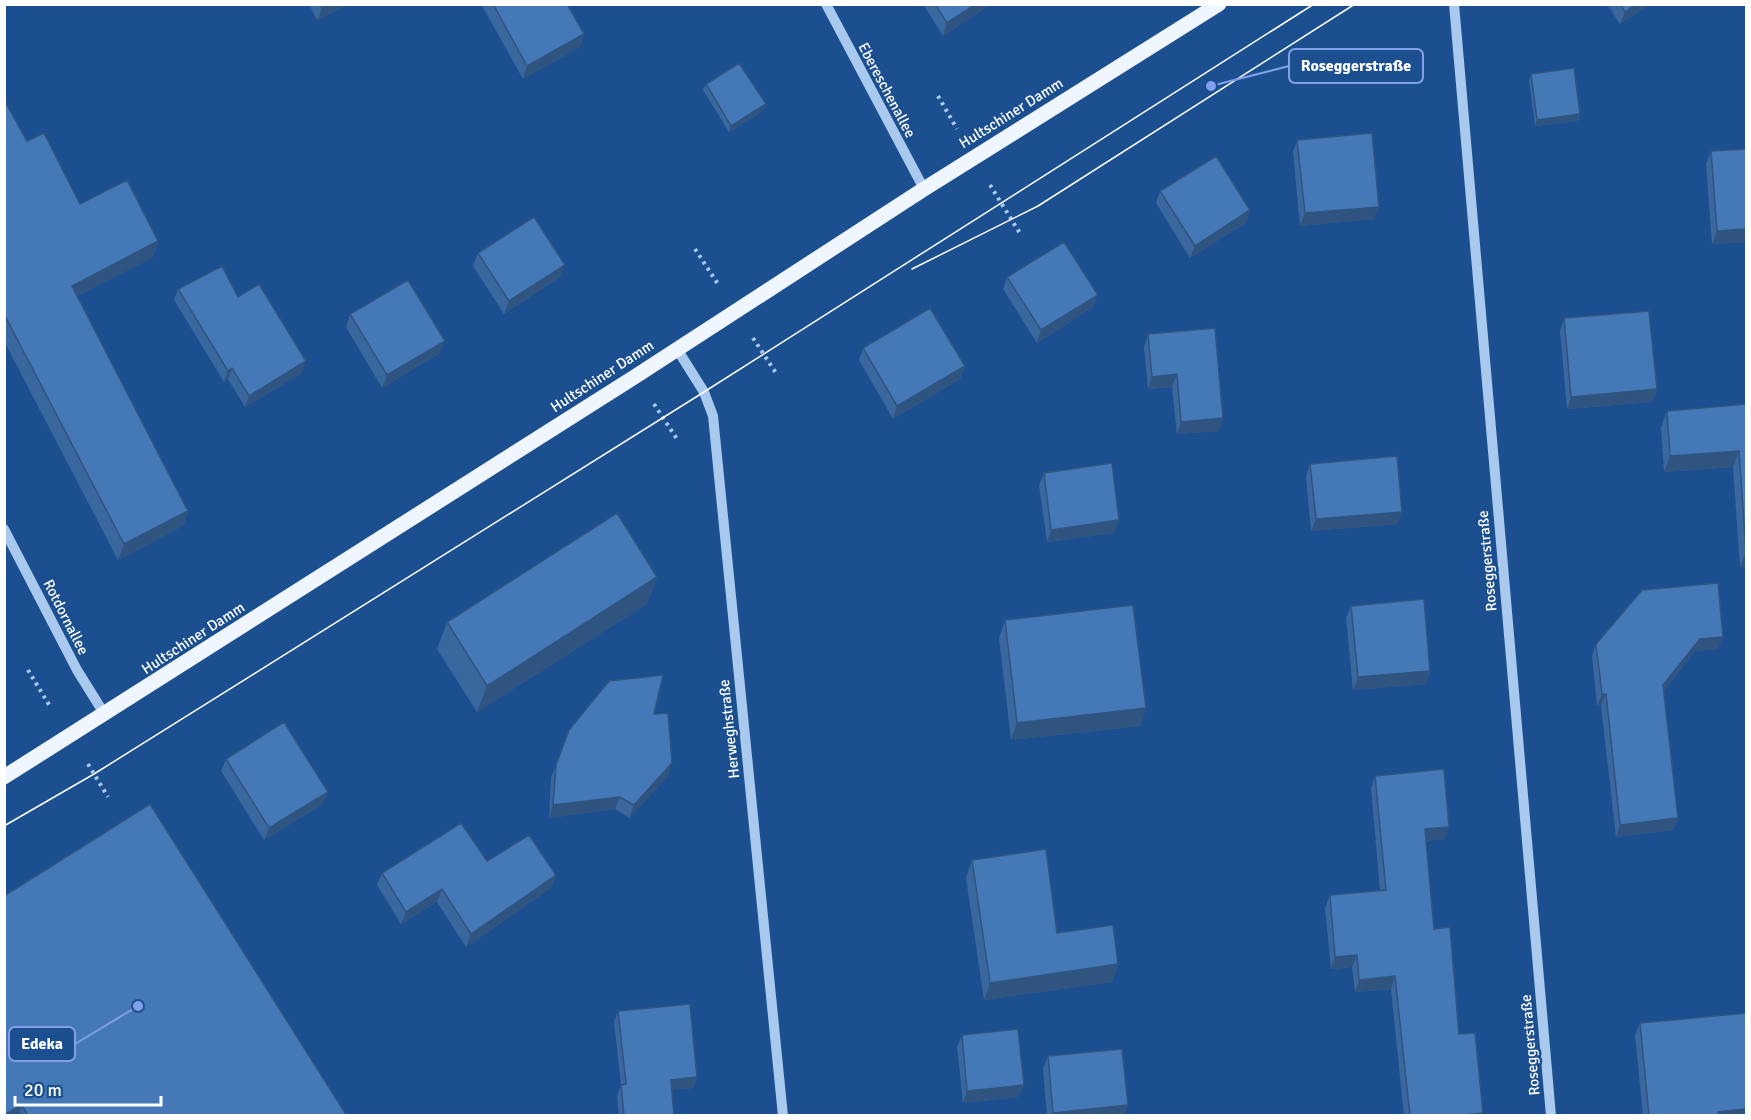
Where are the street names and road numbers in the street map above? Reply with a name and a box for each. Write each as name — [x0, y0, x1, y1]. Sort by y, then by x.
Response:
street label: Ebereschenallee — [854, 39, 920, 141]
street label: Hultschiner Damm — [956, 74, 1066, 152]
street label: Hultschiner Damm — [547, 336, 657, 416]
street label: Roseggerstraße — [1474, 510, 1500, 612]
street label: Rotdornallee — [39, 576, 93, 658]
street label: Hultschiner Damm — [138, 598, 248, 678]
street label: Herweghstraße — [715, 679, 743, 779]
street label: Roseggerstraße — [1517, 994, 1543, 1096]

